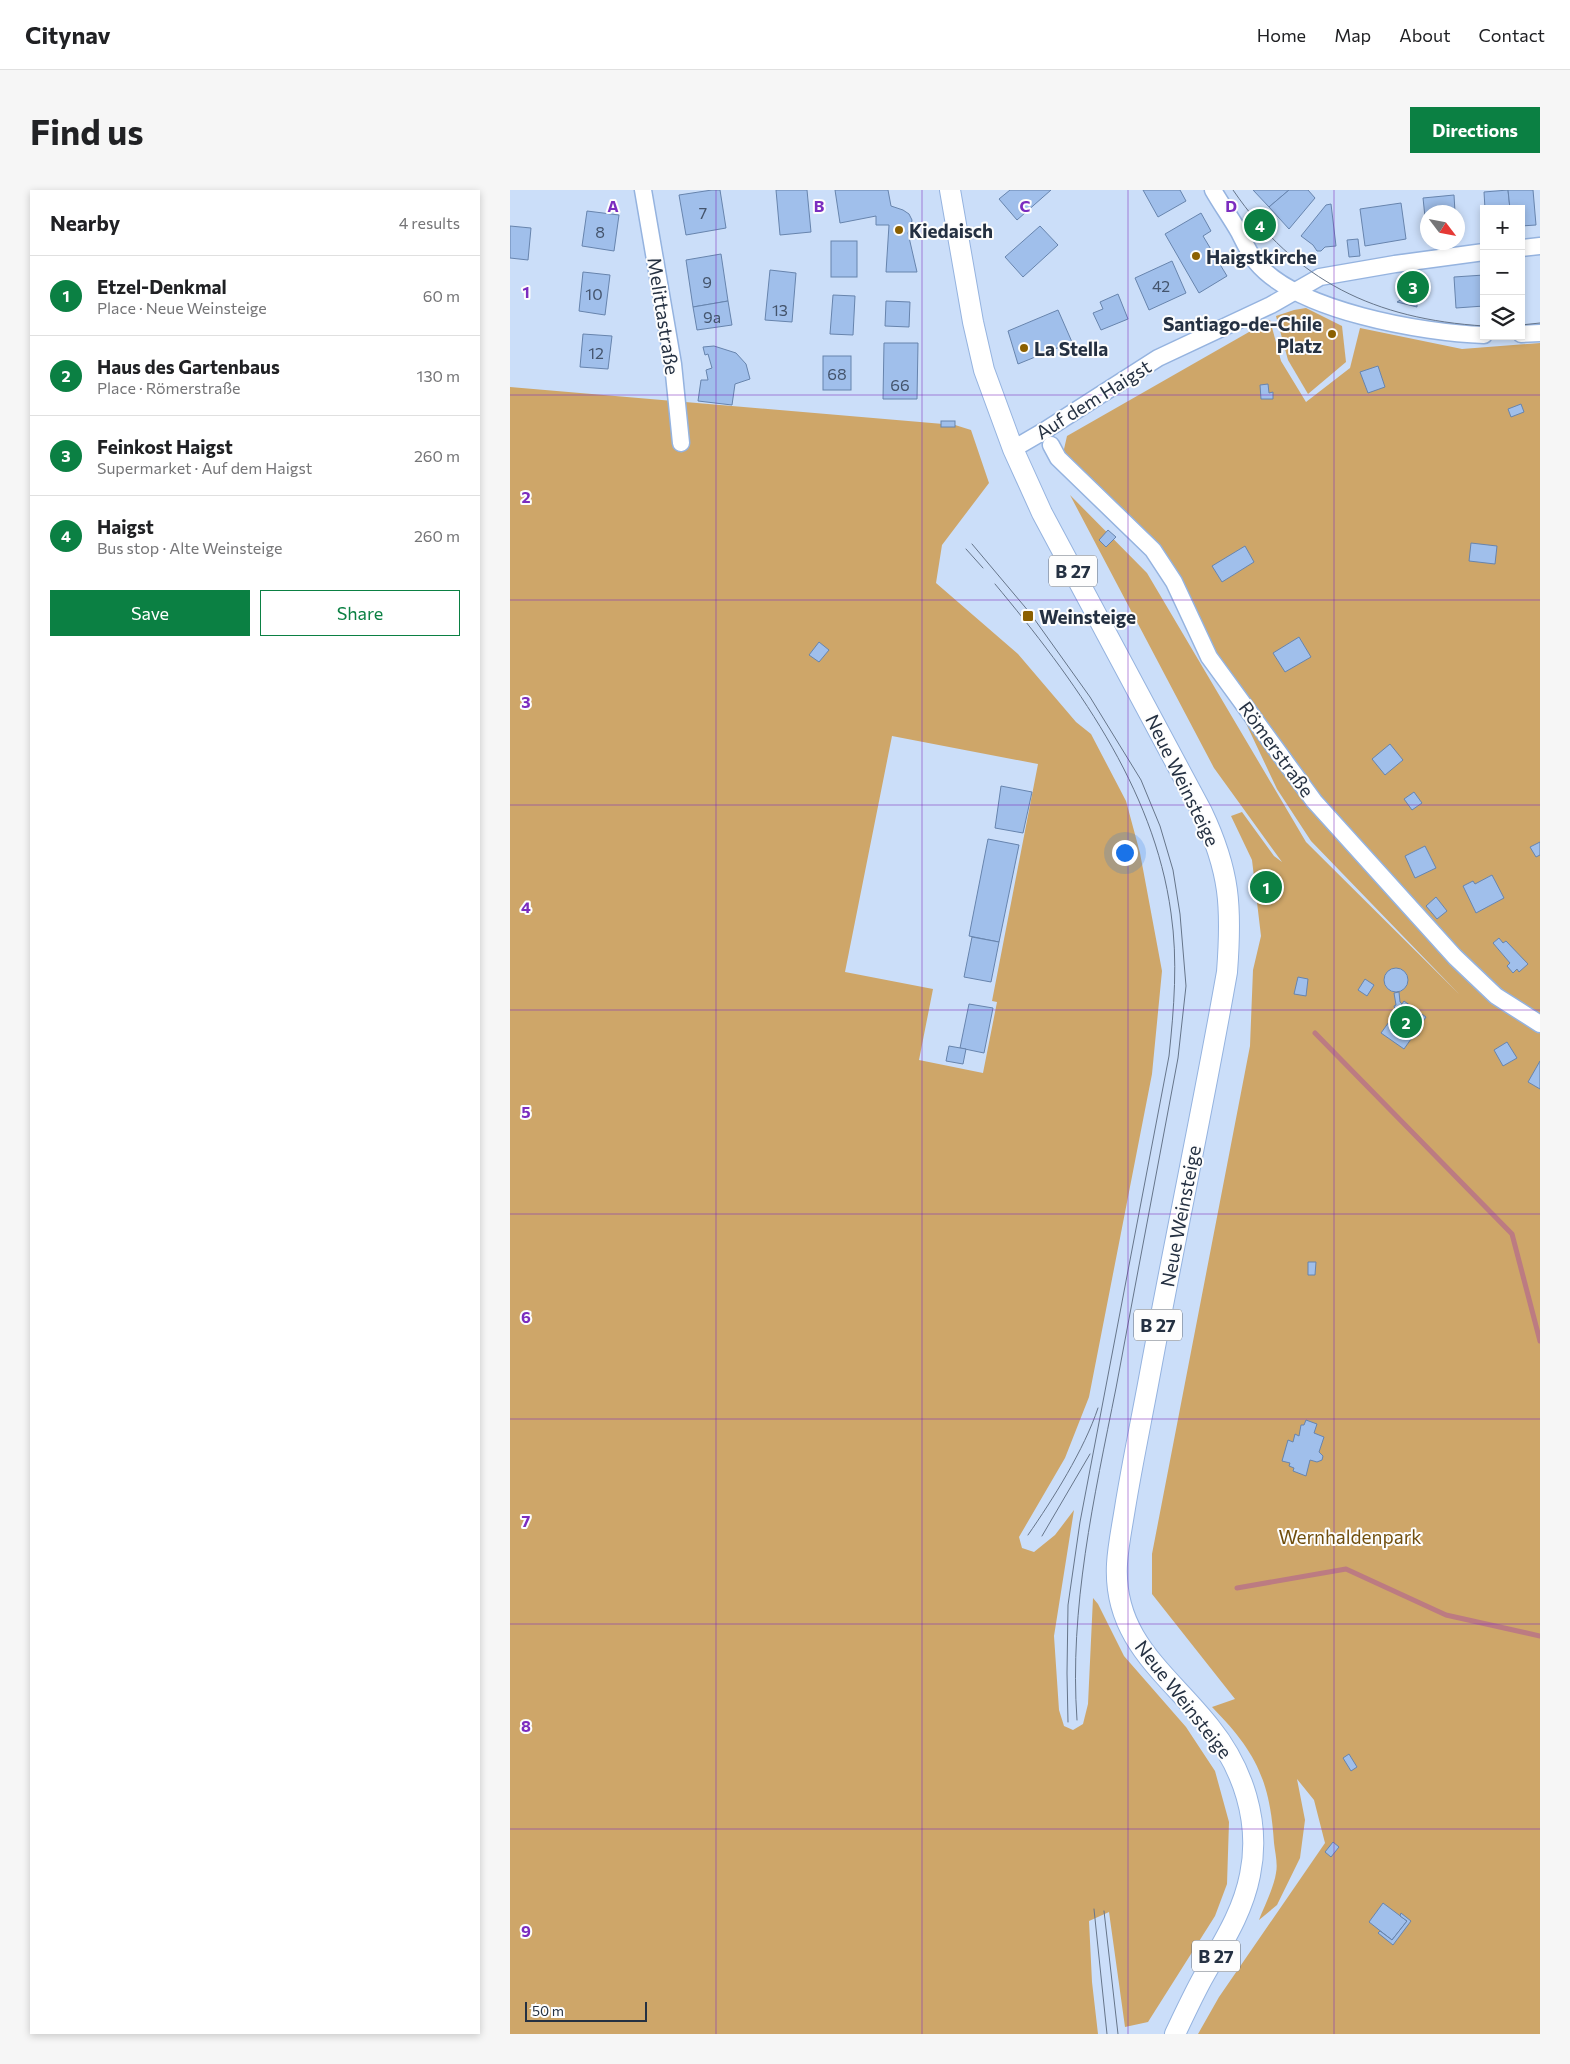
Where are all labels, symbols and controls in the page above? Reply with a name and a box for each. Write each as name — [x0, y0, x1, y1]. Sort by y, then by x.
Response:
text: Citynav — [25, 20, 111, 49]
text: Home — [1257, 24, 1306, 46]
text: Map — [1334, 24, 1371, 46]
text: About — [1399, 24, 1451, 46]
text: Contact — [1479, 24, 1545, 46]
button: Directions — [1410, 107, 1540, 153]
text: Find us — [30, 109, 144, 152]
text: A — [607, 196, 619, 215]
text: B — [814, 196, 825, 215]
text: C — [1020, 196, 1031, 215]
text: D — [1225, 196, 1237, 215]
house number: 7 — [699, 203, 707, 222]
north arrow — [1420, 205, 1465, 250]
map controls — [1480, 205, 1525, 340]
button: + — [1480, 205, 1525, 250]
pin: 4 — [1244, 206, 1276, 244]
text: Nearby — [50, 210, 120, 235]
text: 4 results — [399, 213, 460, 232]
place label: Kiedaisch — [909, 219, 993, 242]
house number: 8 — [595, 222, 605, 241]
marker: Kiedaisch — [893, 224, 905, 236]
place label: Haigstkirche — [1206, 245, 1317, 268]
marker: Haigstkirche — [1190, 250, 1202, 262]
button: − — [1480, 250, 1525, 295]
street label: Melittastraße — [643, 256, 685, 376]
pin: 3 — [1397, 268, 1429, 306]
house number: 9 — [702, 272, 712, 291]
text: Etzel-Denkmal — [97, 275, 227, 298]
house number: 42 — [1152, 276, 1170, 295]
text: 1 — [522, 282, 530, 301]
house number: 10 — [585, 284, 603, 303]
text: 1 — [62, 286, 70, 305]
text: 60 m — [423, 286, 460, 305]
button: layers — [1480, 295, 1525, 340]
text: Place · Neue Weinsteige — [97, 298, 267, 317]
house number: 13 — [772, 300, 788, 319]
house number: 9a — [703, 307, 721, 326]
place label: Santiago-de-Chile Platz — [1163, 312, 1322, 357]
marker: Santiago-de-Chile Platz — [1326, 328, 1338, 340]
place label: La Stella — [1034, 337, 1108, 360]
marker: La Stella — [1018, 342, 1030, 354]
house number: 12 — [588, 343, 604, 362]
street label: Auf dem Haigst — [1031, 354, 1155, 444]
text: Haus des Gartenbaus — [97, 355, 280, 378]
house number: 68 — [827, 364, 847, 383]
text: 2 — [61, 366, 71, 385]
text: 130 m — [417, 366, 460, 385]
house number: 66 — [890, 375, 910, 394]
text: Place · Römerstraße — [97, 378, 241, 397]
text: Feinkost Haigst — [97, 435, 233, 458]
text: 3 — [61, 446, 71, 465]
text: 260 m — [414, 446, 460, 465]
text: Supermarket · Auf dem Haigst — [97, 458, 312, 477]
text: 2 — [521, 487, 531, 506]
text: Haigst — [97, 515, 154, 538]
text: 4 — [61, 526, 71, 545]
text: 260 m — [414, 526, 460, 545]
text: Bus stop · Alte Weinsteige — [97, 538, 282, 557]
road number: B 27 — [1049, 556, 1097, 586]
button: Save — [50, 590, 250, 636]
button: Share — [260, 590, 460, 636]
place label: Weinsteige — [1039, 605, 1136, 628]
marker: Weinsteige — [1021, 609, 1035, 623]
text: 3 — [521, 692, 531, 711]
street label: Römerstraße — [1235, 697, 1319, 801]
street label: Neue Weinsteige — [1141, 710, 1225, 850]
your location — [1112, 840, 1138, 866]
pin: 1 — [1250, 868, 1282, 906]
text: 4 — [521, 897, 531, 916]
pin: 2 — [1390, 1003, 1422, 1041]
text: 5 — [521, 1102, 531, 1121]
street label: Neue Weinsteige — [1155, 1143, 1205, 1289]
text: 6 — [521, 1307, 531, 1326]
road number: B 27 — [1134, 1310, 1182, 1340]
text: 7 — [522, 1511, 531, 1530]
park label: Wernhaldenpark — [1278, 1525, 1422, 1548]
street label: Neue Weinsteige — [1131, 1635, 1237, 1763]
text: 8 — [521, 1716, 531, 1735]
text: 9 — [521, 1921, 531, 1940]
road number: B 27 — [1192, 1940, 1240, 1972]
scale bar — [525, 1999, 648, 2022]
text: 50 m — [532, 2002, 564, 2019]

